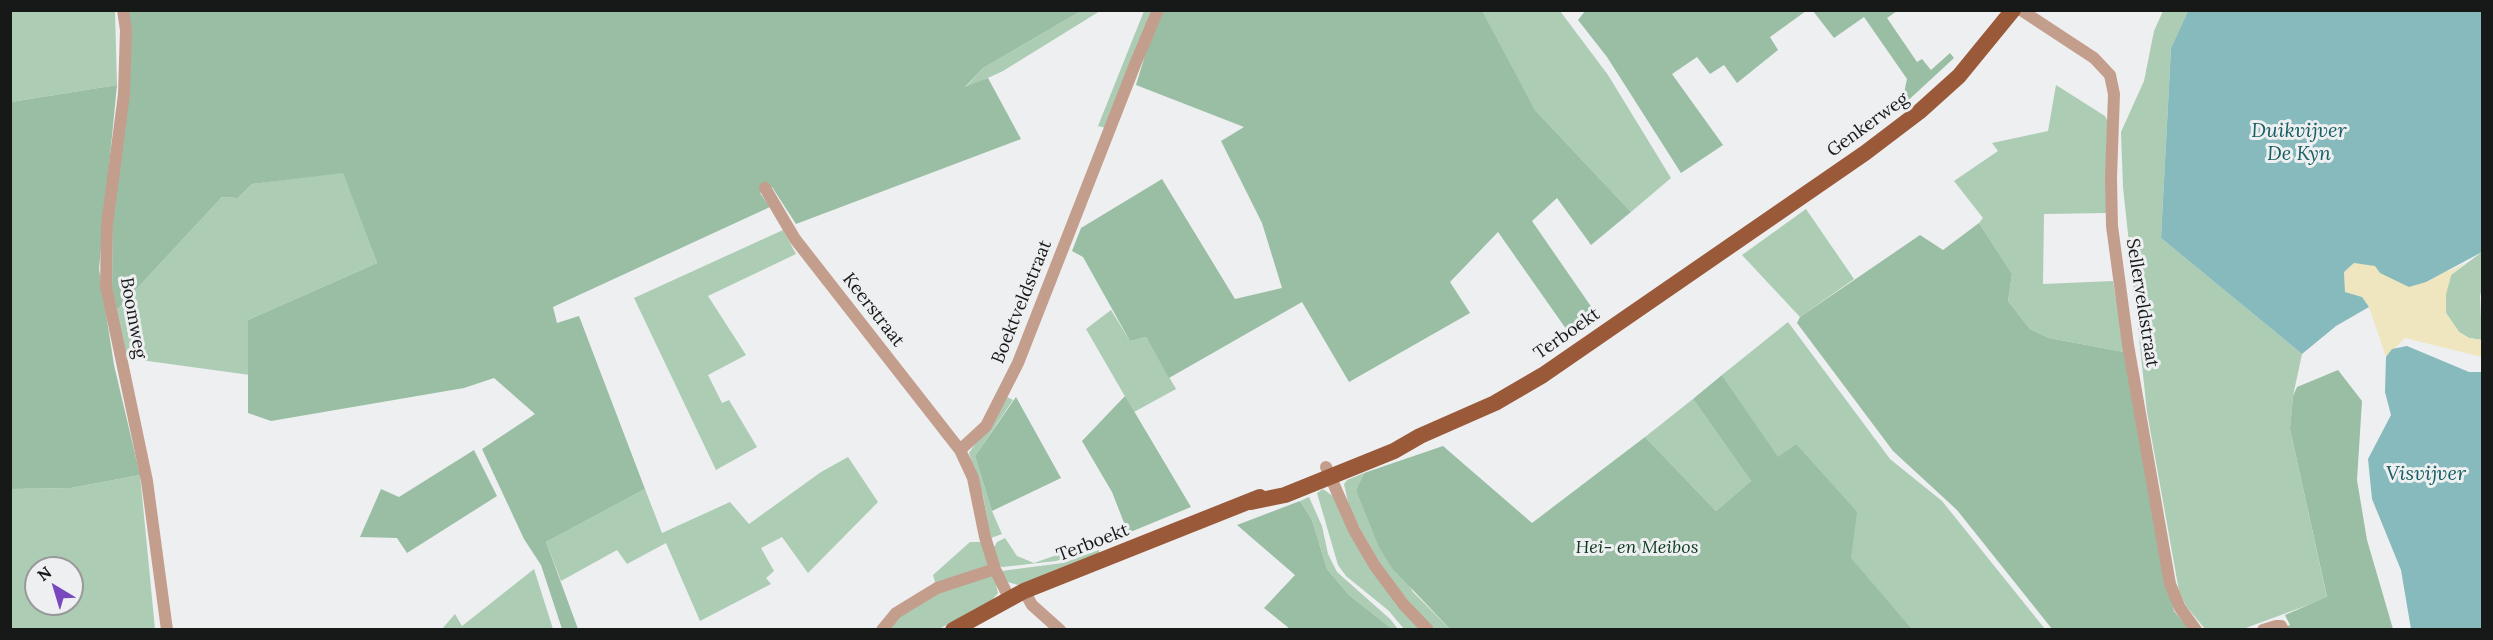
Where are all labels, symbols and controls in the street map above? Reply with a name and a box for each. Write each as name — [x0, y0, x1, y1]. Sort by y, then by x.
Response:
street label: Genkerweg — [1823, 88, 1913, 162]
water label: Duikvijver De Kyn — [2251, 119, 2347, 166]
street label: Boektveldstraat — [987, 237, 1057, 367]
street label: Sellerveldstraat — [2121, 237, 2163, 369]
street label: Keerstraat — [838, 269, 908, 351]
street label: Boomweg — [115, 276, 151, 360]
street label: Terboekt — [1530, 303, 1604, 365]
water label: Visvijver — [2386, 462, 2466, 486]
street label: Terboekt — [1054, 519, 1132, 567]
park label: Hei- en Meibos — [1576, 537, 1698, 559]
north arrow — [24, 556, 84, 616]
text: N — [33, 562, 55, 585]

